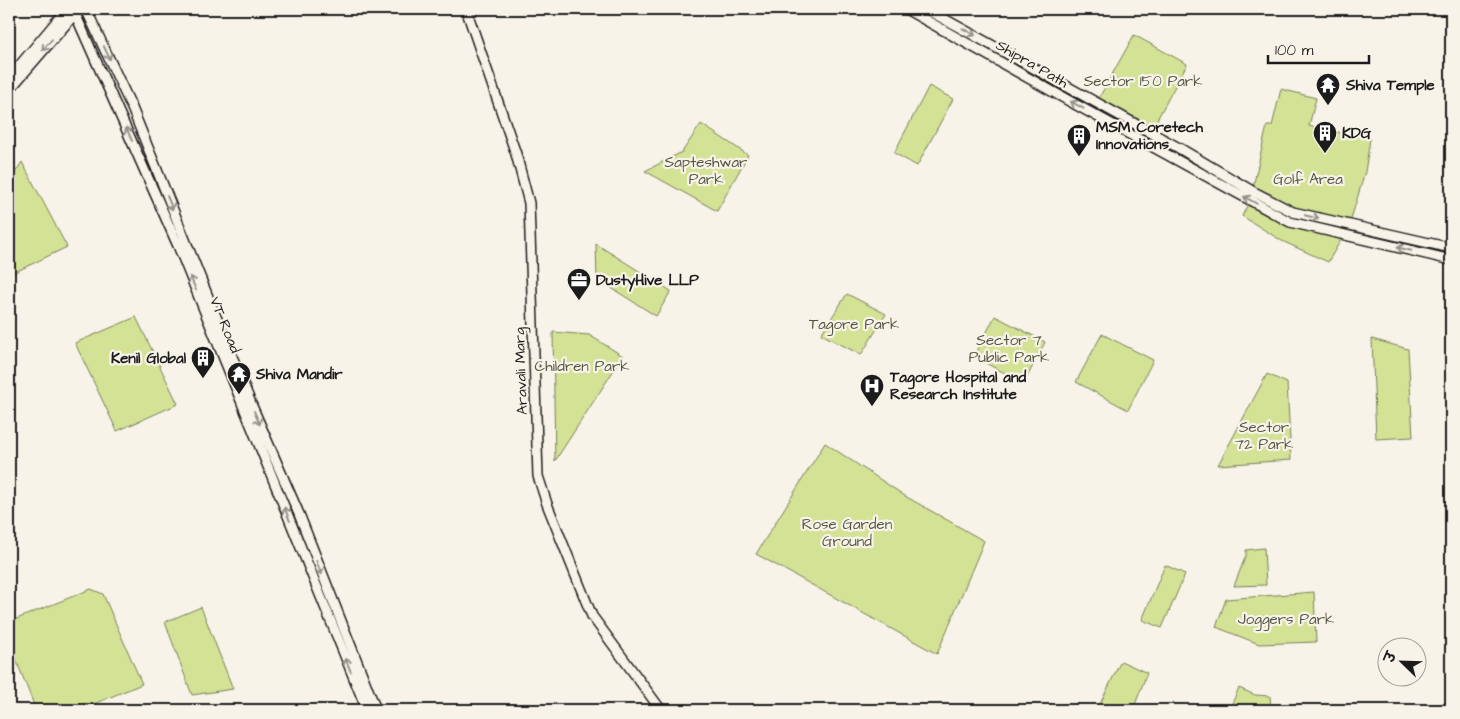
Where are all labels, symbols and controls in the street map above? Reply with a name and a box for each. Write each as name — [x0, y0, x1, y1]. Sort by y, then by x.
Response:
one-way arrow — [962, 28, 976, 38]
scale bar — [1268, 32, 1369, 64]
street label: Shipra Path — [992, 35, 1073, 93]
one-way arrow — [41, 39, 53, 52]
text: 100 m — [1275, 40, 1314, 61]
one-way arrow — [102, 45, 112, 60]
park label: Sector 150 Park — [1084, 71, 1202, 92]
temple icon: Shiva Temple — [1315, 72, 1341, 106]
place label: Shiva Temple — [1345, 75, 1435, 96]
one-way arrow — [1070, 100, 1084, 110]
place label: MSM Coretech Innovations — [1096, 117, 1204, 155]
building icon: KDG — [1312, 120, 1338, 154]
building icon: MSM Coretech Innovations — [1066, 123, 1092, 157]
place label: KDG — [1342, 123, 1372, 144]
one-way arrow — [123, 127, 133, 142]
park label: Sapteshwar Park — [665, 152, 747, 190]
park label: Golf Area — [1273, 169, 1343, 190]
one-way arrow — [166, 194, 175, 210]
one-way arrow — [1243, 195, 1258, 204]
one-way arrow — [1303, 213, 1319, 222]
one-way arrow — [1396, 244, 1412, 253]
office icon: DustyHive LLP — [566, 267, 592, 301]
place label: DustyHive LLP — [596, 270, 699, 292]
one-way arrow — [188, 276, 198, 291]
street label: VT Road — [204, 294, 246, 357]
park label: Tagore Park — [809, 314, 899, 336]
street label: Aravali Marg — [509, 327, 534, 415]
park label: Sector 7 Public Park — [969, 330, 1049, 368]
building icon: Kenil Global — [190, 345, 216, 379]
place label: Kenil Global — [111, 348, 187, 369]
park label: Children Park — [535, 356, 629, 377]
temple icon: Shiva Mandir — [226, 361, 252, 395]
place label: Shiva Mandir — [255, 364, 343, 385]
place label: Tagore Hospital and Research Institute — [889, 367, 1026, 405]
hospital icon: Tagore Hospital and Research Institute — [859, 373, 885, 407]
one-way arrow — [253, 410, 263, 425]
park label: Sector 72 Park — [1235, 417, 1293, 455]
one-way arrow — [282, 507, 291, 522]
park label: Rose Garden Ground — [802, 514, 893, 552]
one-way arrow — [315, 560, 325, 575]
park label: Joggers Park — [1238, 609, 1334, 631]
north arrow — [1378, 636, 1428, 686]
text: उ — [1379, 648, 1403, 667]
one-way arrow — [343, 658, 353, 673]

